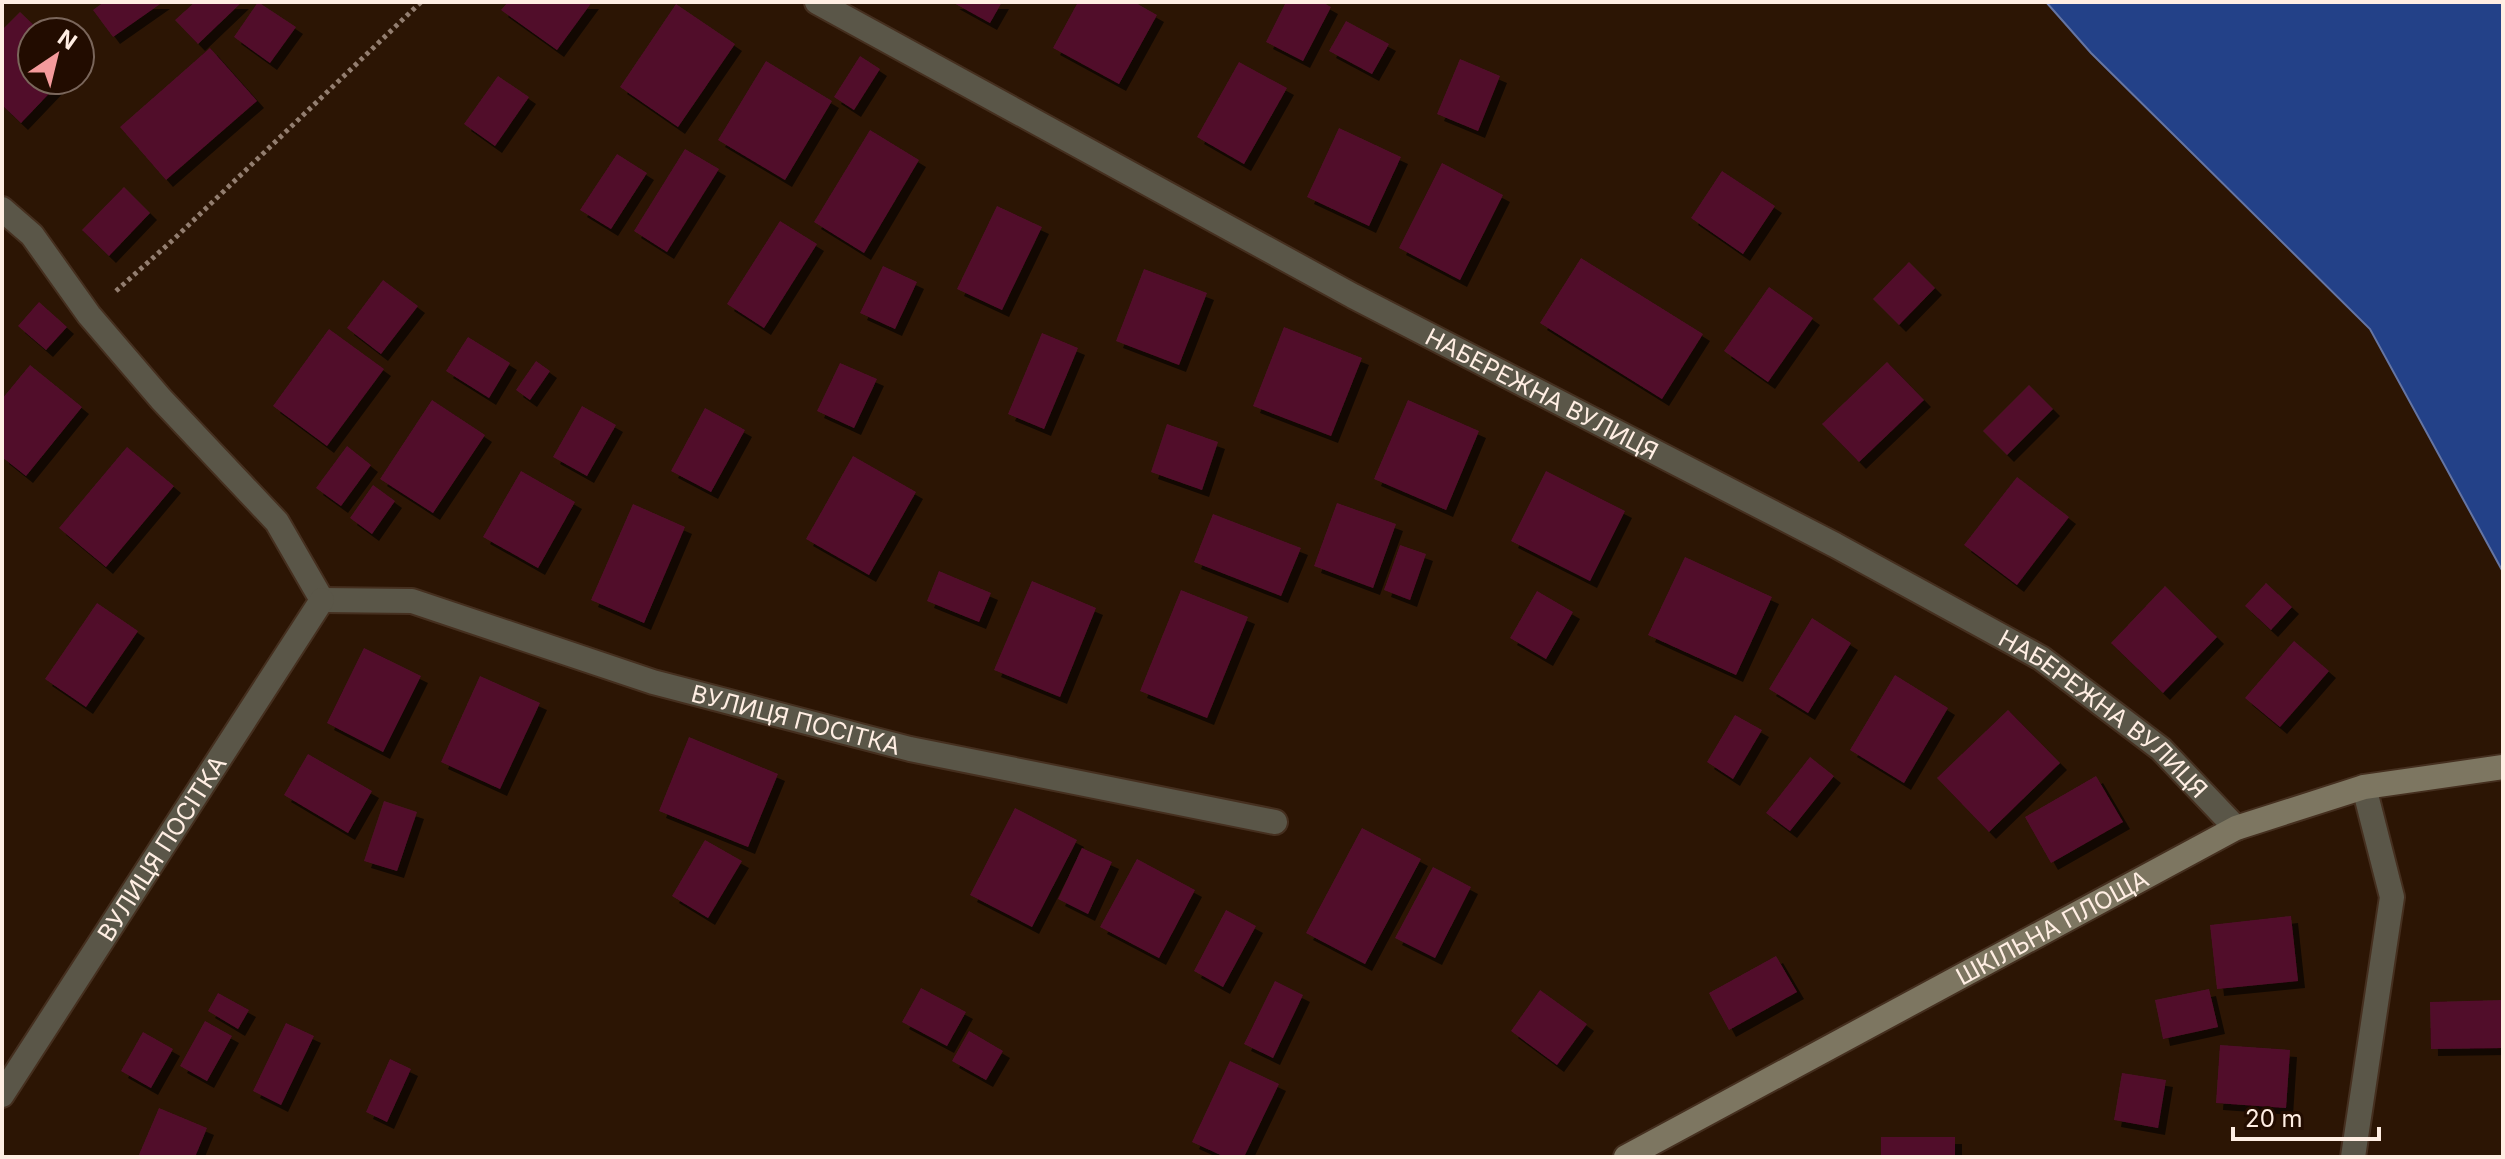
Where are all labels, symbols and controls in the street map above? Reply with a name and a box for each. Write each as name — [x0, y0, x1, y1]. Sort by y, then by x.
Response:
north arrow — [16, 16, 96, 96]
text: N — [53, 24, 82, 55]
street label: НАБЕРЕЖНА ВУЛИЦЯ — [1421, 322, 1663, 466]
street label: НАБЕРЕЖНА ВУЛИЦЯ — [1994, 623, 2214, 804]
street label: ВУЛИЦЯ ПОСІТКА — [688, 678, 904, 760]
street label: ВУЛИЦЯ ПОСІТКА — [91, 750, 232, 946]
street label: ШКІЛЬНА ПЛОЩА — [1951, 864, 2153, 991]
scale bar — [2233, 1091, 2379, 1141]
text: 20 m — [2245, 1104, 2303, 1133]

